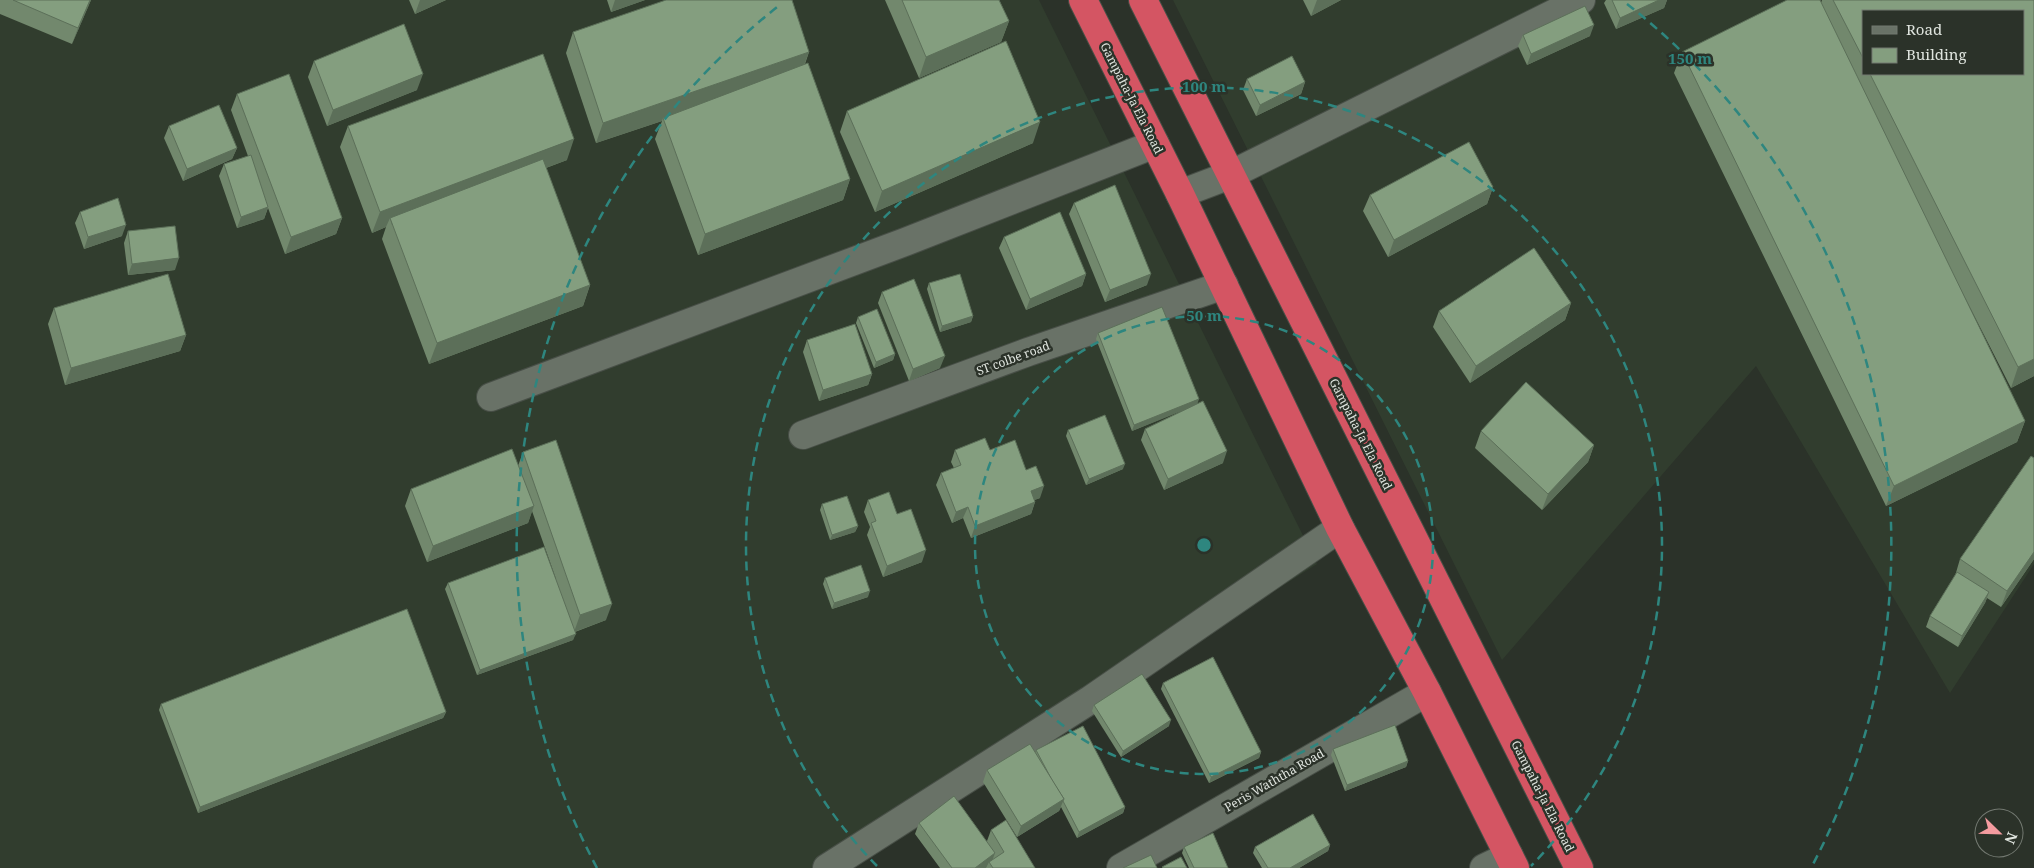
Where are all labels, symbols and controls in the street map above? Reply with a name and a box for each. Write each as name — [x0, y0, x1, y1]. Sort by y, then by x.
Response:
legend — [1862, 10, 2024, 75]
text: Road — [1906, 19, 1942, 39]
street label: Gampaha-Ja Ela Road — [1096, 39, 1168, 157]
text: Building — [1906, 44, 1967, 64]
text: 150 m — [1668, 48, 1712, 68]
text: 100 m — [1182, 76, 1226, 96]
text: 50 m — [1186, 305, 1222, 325]
street label: ST colbe road — [974, 337, 1053, 379]
street label: Gampaha-Ja Ela Road — [1325, 375, 1397, 493]
centre of rings — [1195, 536, 1213, 554]
street label: Gampaha-Ja Ela Road — [1507, 737, 1579, 855]
street label: Peris Waththa Road — [1221, 744, 1328, 816]
north arrow — [1974, 808, 2024, 858]
text: N — [2001, 829, 2022, 847]

